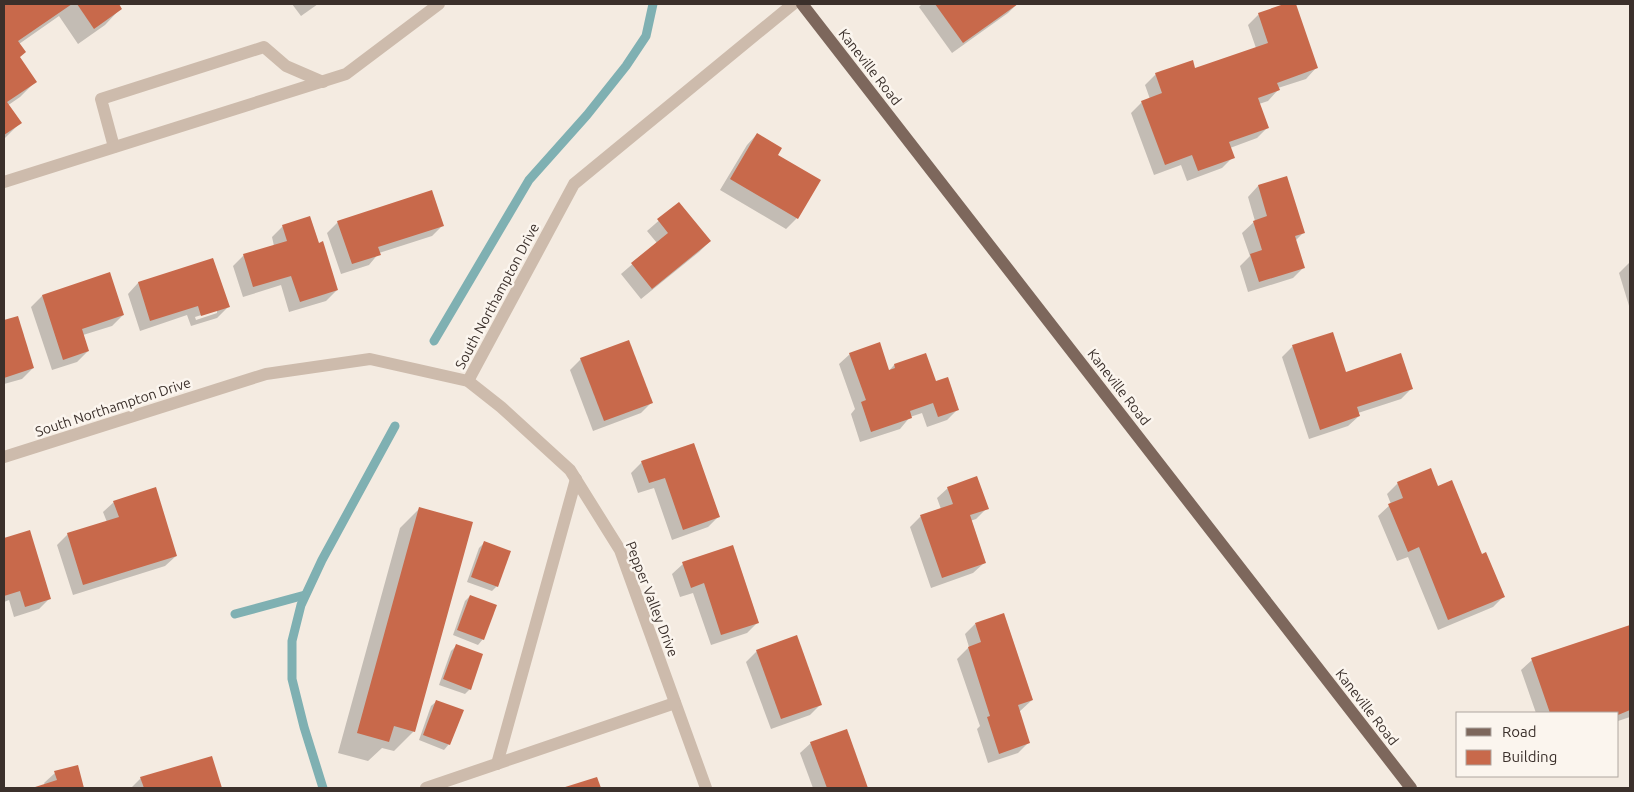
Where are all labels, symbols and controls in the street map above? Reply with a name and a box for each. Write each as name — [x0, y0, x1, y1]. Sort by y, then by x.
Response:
street label: Kaneville Road — [835, 26, 905, 108]
street label: South Northampton Drive — [452, 220, 542, 372]
street label: Kaneville Road — [1084, 346, 1154, 428]
street label: South Northampton Drive — [33, 374, 193, 440]
street label: Pepper Valley Drive — [623, 539, 681, 659]
street label: Kaneville Road — [1332, 666, 1402, 748]
legend — [1456, 712, 1619, 777]
text: Road — [1502, 723, 1537, 740]
text: Building — [1502, 748, 1557, 765]

